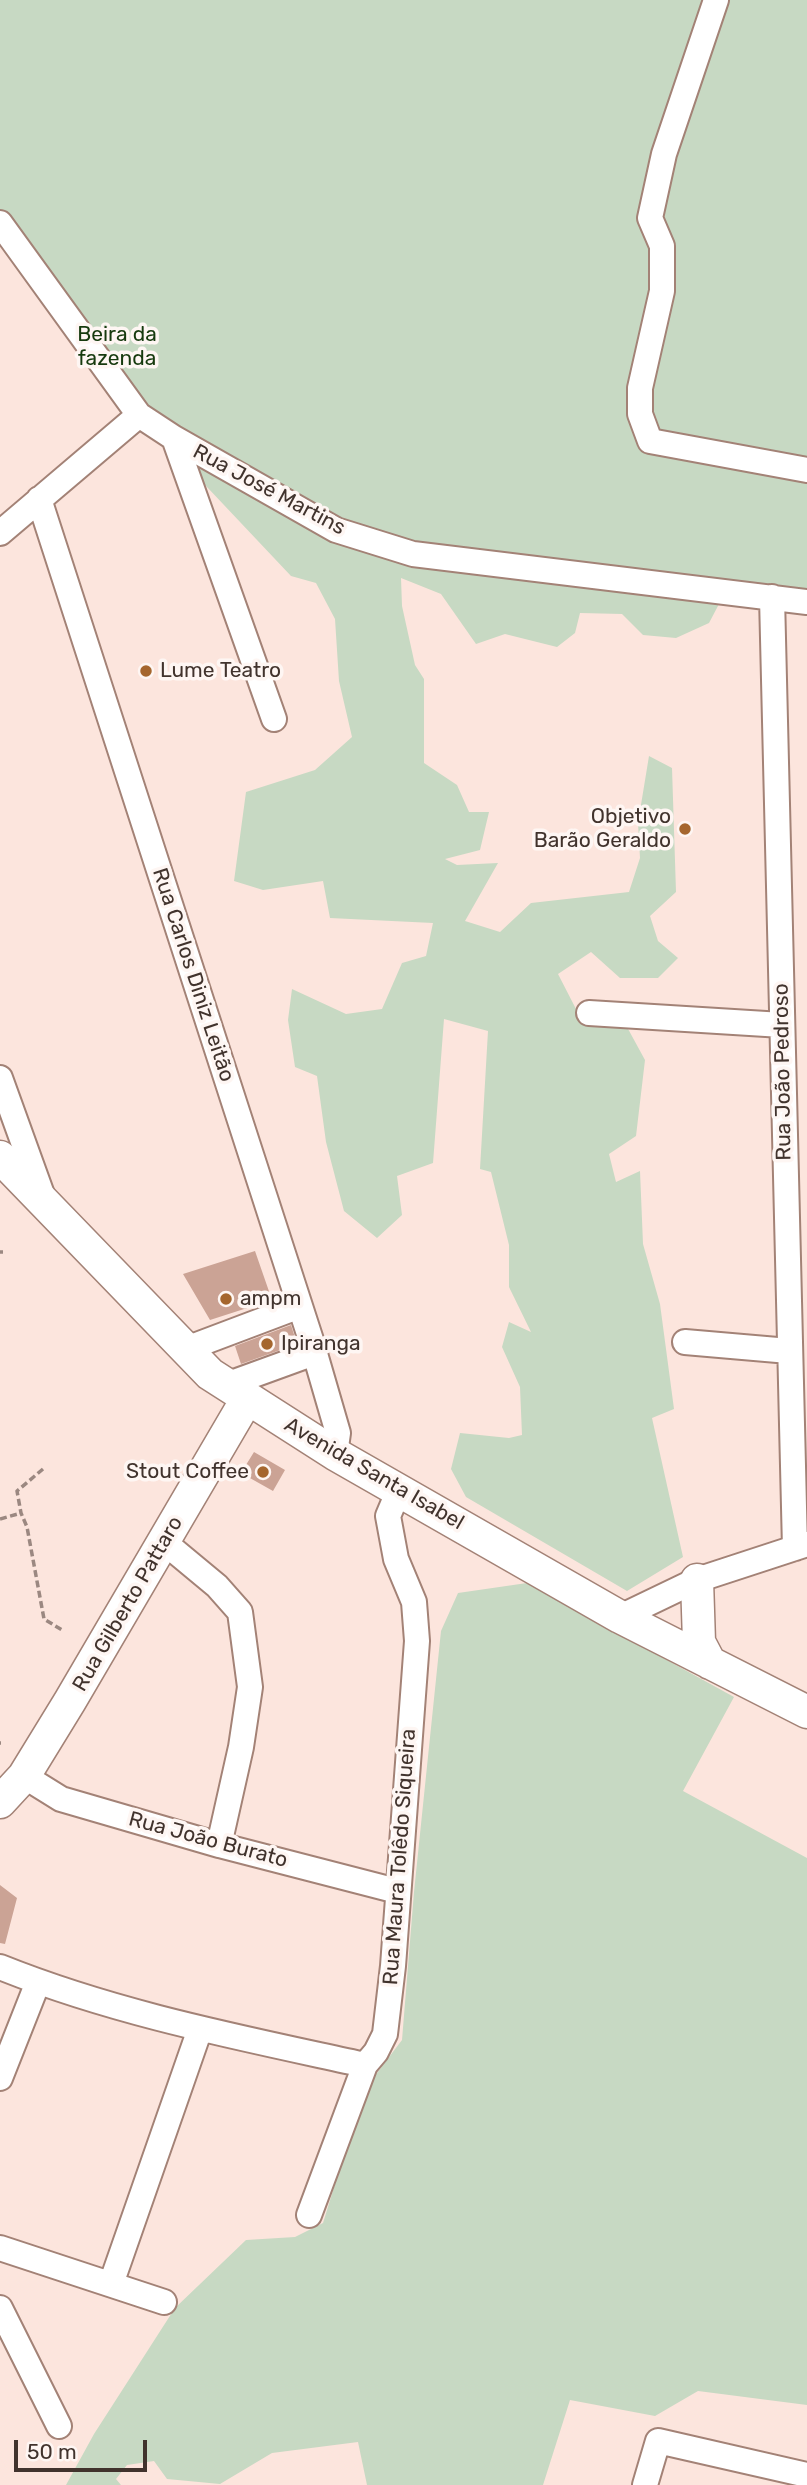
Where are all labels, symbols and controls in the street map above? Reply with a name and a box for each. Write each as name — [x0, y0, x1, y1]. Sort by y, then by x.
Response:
park label: Beira da fazenda — [77, 322, 157, 372]
street label: Rua José Martins — [188, 439, 350, 541]
place label: Lume Teatro — [160, 658, 281, 684]
marker: Lume Teatro — [138, 663, 154, 679]
place label: Objetivo Barão Geraldo — [534, 804, 671, 854]
marker: Objetivo Barão Geraldo — [677, 821, 693, 837]
street label: Rua Carlos Diniz Leitão — [147, 865, 239, 1085]
street label: Rua João Pedroso — [769, 983, 797, 1161]
place label: ampm — [240, 1286, 301, 1312]
marker: ampm — [218, 1291, 234, 1307]
place label: Ipiranga — [281, 1331, 361, 1357]
marker: Ipiranga — [259, 1336, 275, 1352]
street label: Avenida Santa Isabel — [280, 1412, 468, 1536]
place label: Stout Coffee — [126, 1459, 249, 1485]
marker: Stout Coffee — [255, 1464, 271, 1480]
street label: Rua Gilberto Pattaro — [68, 1512, 188, 1696]
street label: Rua Maura Tolêdo Siqueira — [378, 1728, 422, 1986]
street label: Rua João Burato — [126, 1807, 290, 1873]
scale bar — [18, 2426, 150, 2470]
text: 50 m — [27, 2439, 77, 2464]

